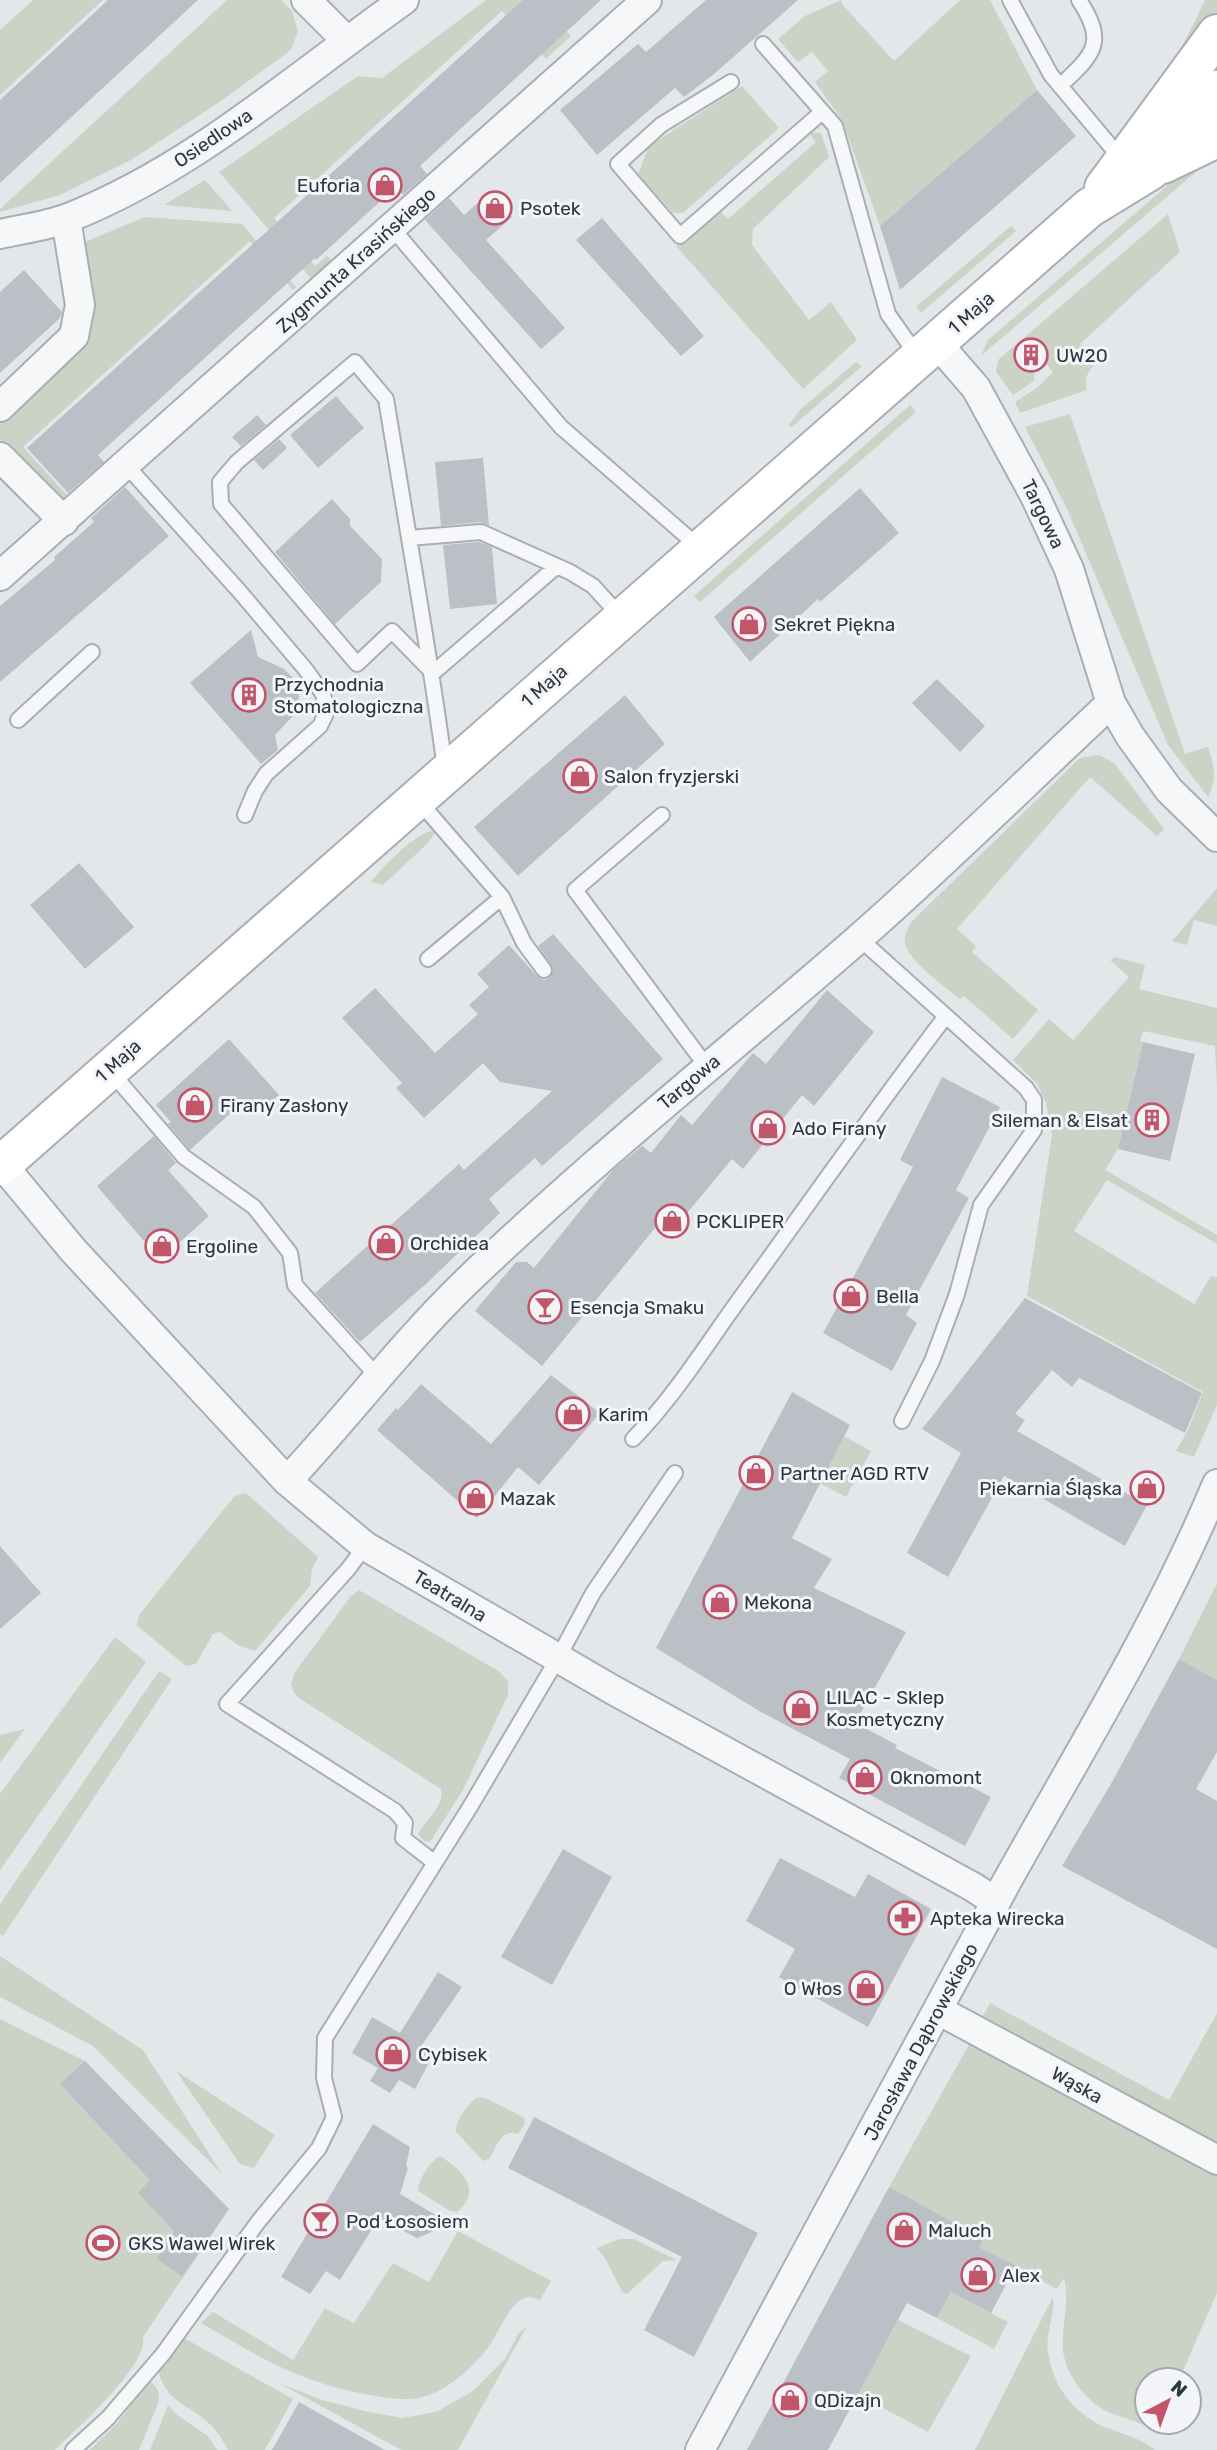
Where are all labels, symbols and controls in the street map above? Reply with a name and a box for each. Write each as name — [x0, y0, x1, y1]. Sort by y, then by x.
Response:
street label: Osiedlowa — [169, 103, 257, 173]
shop icon: Euforia — [366, 166, 404, 204]
place label: Euforia — [297, 174, 360, 197]
street label: Zygmunta Krasińskiego — [272, 182, 440, 338]
shop icon: Psotek — [476, 189, 514, 227]
place label: Psotek — [520, 197, 581, 220]
street label: 1 Maja — [943, 287, 999, 339]
building icon: UW20 — [1012, 336, 1050, 374]
place label: UW20 — [1056, 344, 1108, 367]
street label: Targowa — [1016, 476, 1070, 552]
shop icon: Sekret Piękna — [730, 605, 768, 643]
place label: Sekret Piękna — [774, 613, 895, 636]
street label: 1 Maja — [516, 660, 572, 712]
place label: Przychodnia Stomatologiczna — [274, 673, 423, 718]
building icon: Przychodnia Stomatologiczna — [230, 676, 268, 714]
shop icon: Salon fryzjerski — [561, 757, 599, 795]
place label: Salon fryzjerski — [604, 765, 739, 788]
street label: 1 Maja — [90, 1034, 146, 1088]
street label: Targowa — [653, 1049, 725, 1115]
shop icon: Firany Zasłony — [176, 1086, 214, 1124]
place label: Firany Zasłony — [220, 1094, 349, 1117]
building icon: Sileman & Elsat — [1133, 1101, 1171, 1139]
shop icon: Ado Firany — [749, 1109, 787, 1147]
place label: Sileman & Elsat — [991, 1109, 1129, 1132]
place label: Ado Firany — [792, 1117, 886, 1140]
shop icon: PCKLIPER — [653, 1202, 691, 1240]
place label: PCKLIPER — [696, 1210, 784, 1233]
shop icon: Orchidea — [367, 1224, 405, 1262]
shop icon: Ergoline — [143, 1227, 181, 1265]
place label: Orchidea — [410, 1232, 489, 1255]
place label: Ergoline — [186, 1235, 258, 1258]
shop icon: Bella — [832, 1277, 870, 1315]
place label: Bella — [876, 1285, 919, 1308]
bar icon: Esencja Smaku — [526, 1288, 564, 1326]
place label: Esencja Smaku — [570, 1296, 704, 1319]
shop icon: Karim — [554, 1395, 592, 1433]
place label: Karim — [598, 1403, 648, 1426]
shop icon: Partner AGD RTV — [737, 1454, 775, 1492]
place label: Partner AGD RTV — [780, 1462, 929, 1485]
shop icon: Piekarnia Śląska — [1128, 1469, 1166, 1507]
place label: Piekarnia Śląska — [979, 1477, 1122, 1500]
shop icon: Mazak — [457, 1479, 495, 1517]
place label: Mazak — [500, 1487, 556, 1510]
street label: Teatralna — [409, 1565, 491, 1627]
shop icon: Mekona — [701, 1583, 739, 1621]
place label: Mekona — [744, 1591, 812, 1614]
place label: LILAC - Sklep Kosmetyczny — [826, 1686, 944, 1731]
shop icon: LILAC - Sklep Kosmetyczny — [782, 1689, 820, 1727]
shop icon: Oknomont — [846, 1758, 884, 1796]
place label: Oknomont — [890, 1766, 982, 1789]
pharmacy icon: Apteka Wirecka — [886, 1899, 924, 1937]
place label: Apteka Wirecka — [930, 1907, 1065, 1930]
street label: Jarosława Dąbrowskiego — [859, 1939, 983, 2145]
shop icon: O Włos — [847, 1969, 885, 2007]
place label: O Włos — [784, 1977, 842, 2000]
shop icon: Cybisek — [374, 2035, 412, 2073]
place label: Cybisek — [418, 2043, 487, 2066]
street label: Wąska — [1047, 2062, 1107, 2108]
bar icon: Pod Łososiem — [302, 2202, 340, 2240]
place label: Pod Łososiem — [346, 2210, 469, 2233]
shop icon: Maluch — [885, 2211, 923, 2249]
place label: Maluch — [928, 2219, 992, 2242]
sports icon: GKS Wawel Wirek — [84, 2224, 122, 2262]
place label: GKS Wawel Wirek — [128, 2232, 276, 2255]
shop icon: Alex — [959, 2256, 997, 2294]
place label: Alex — [1002, 2264, 1040, 2287]
north arrow — [1133, 2366, 1203, 2436]
text: N — [1166, 2375, 1192, 2402]
shop icon: QDizajn — [771, 2381, 809, 2419]
place label: QDizajn — [814, 2389, 881, 2412]

